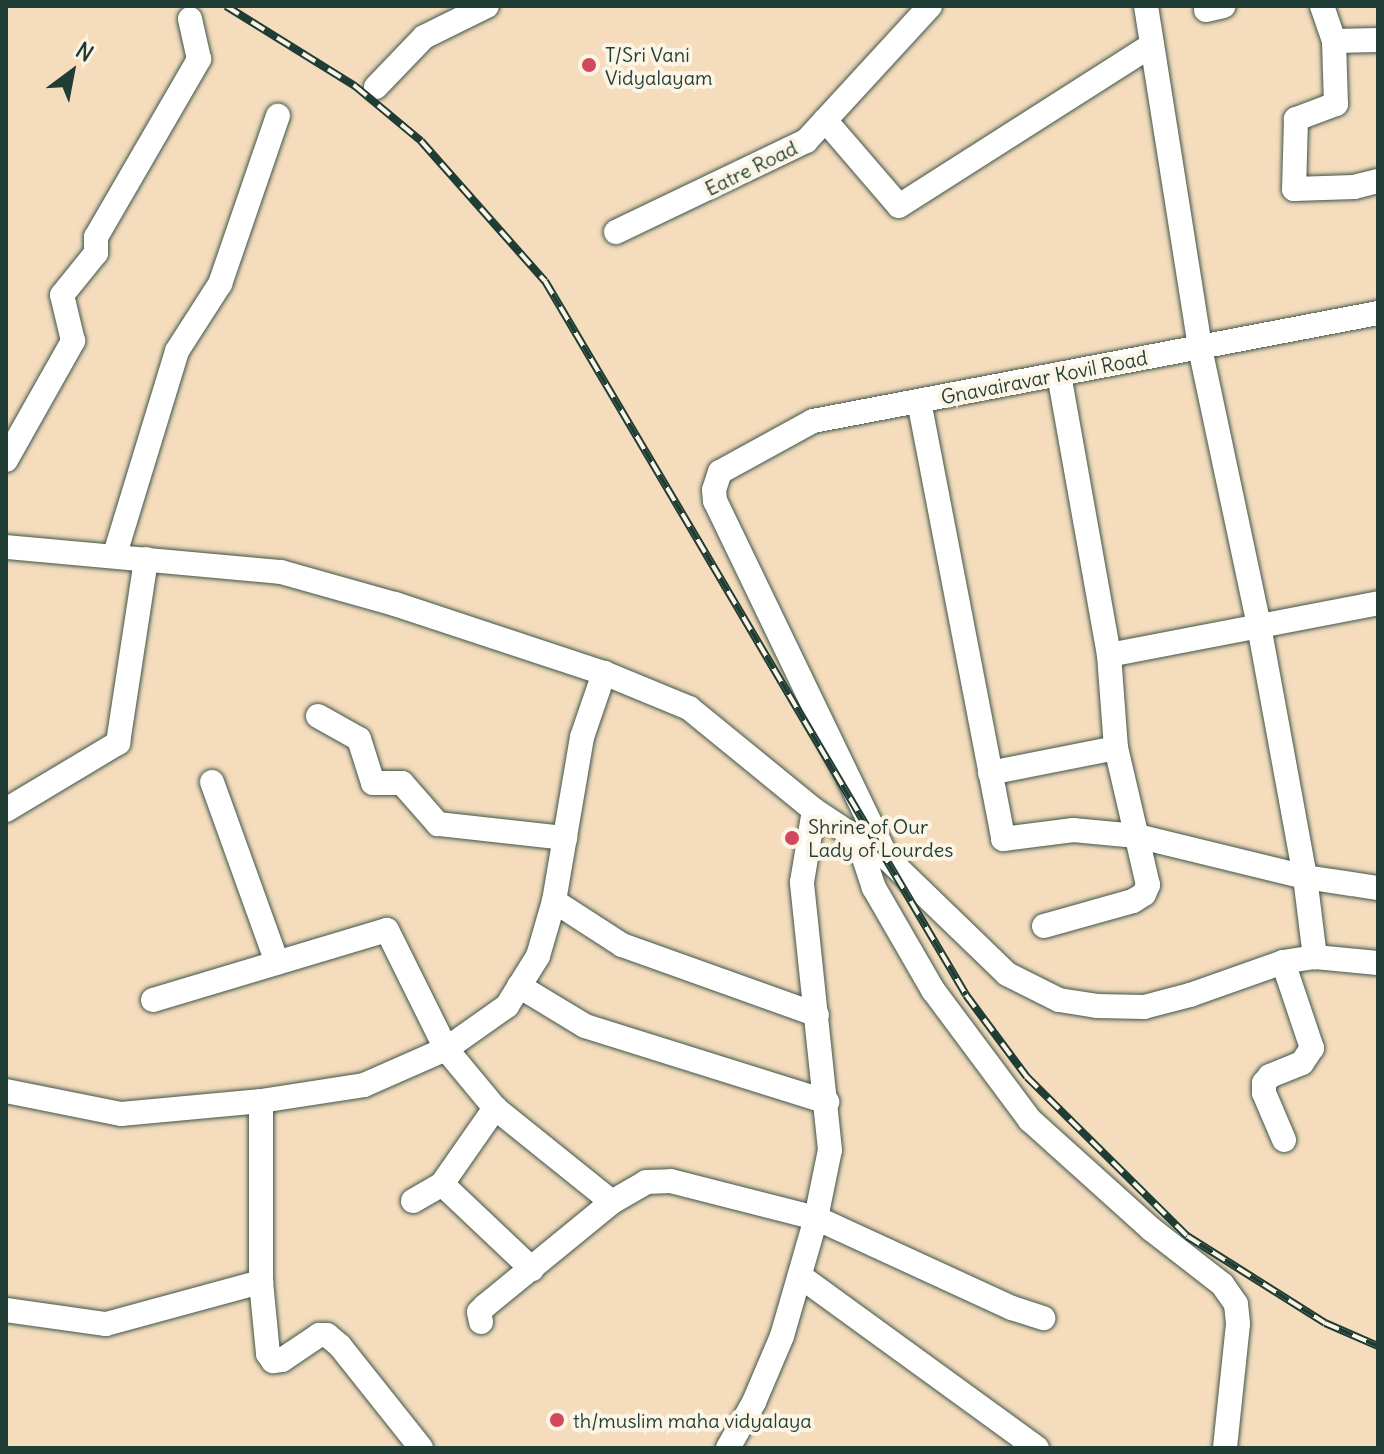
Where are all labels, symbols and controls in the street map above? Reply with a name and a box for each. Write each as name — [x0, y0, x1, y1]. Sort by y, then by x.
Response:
north arrow — [32, 32, 112, 112]
text: N — [71, 36, 99, 68]
place label: T/Sri Vani Vidyalayam — [605, 42, 713, 89]
marker: T/Sri Vani Vidyalayam — [580, 56, 598, 74]
street label: Eatre Road — [701, 135, 801, 201]
street label: Gnavairavar Kovil Road — [939, 345, 1149, 409]
place label: Shrine of Our Lady of Lourdes — [808, 814, 953, 861]
marker: Shrine of Our Lady of Lourdes — [783, 829, 801, 847]
place label: th/muslim maha vidyalaya — [573, 1408, 812, 1432]
marker: th/muslim maha vidyalaya — [548, 1411, 566, 1429]

